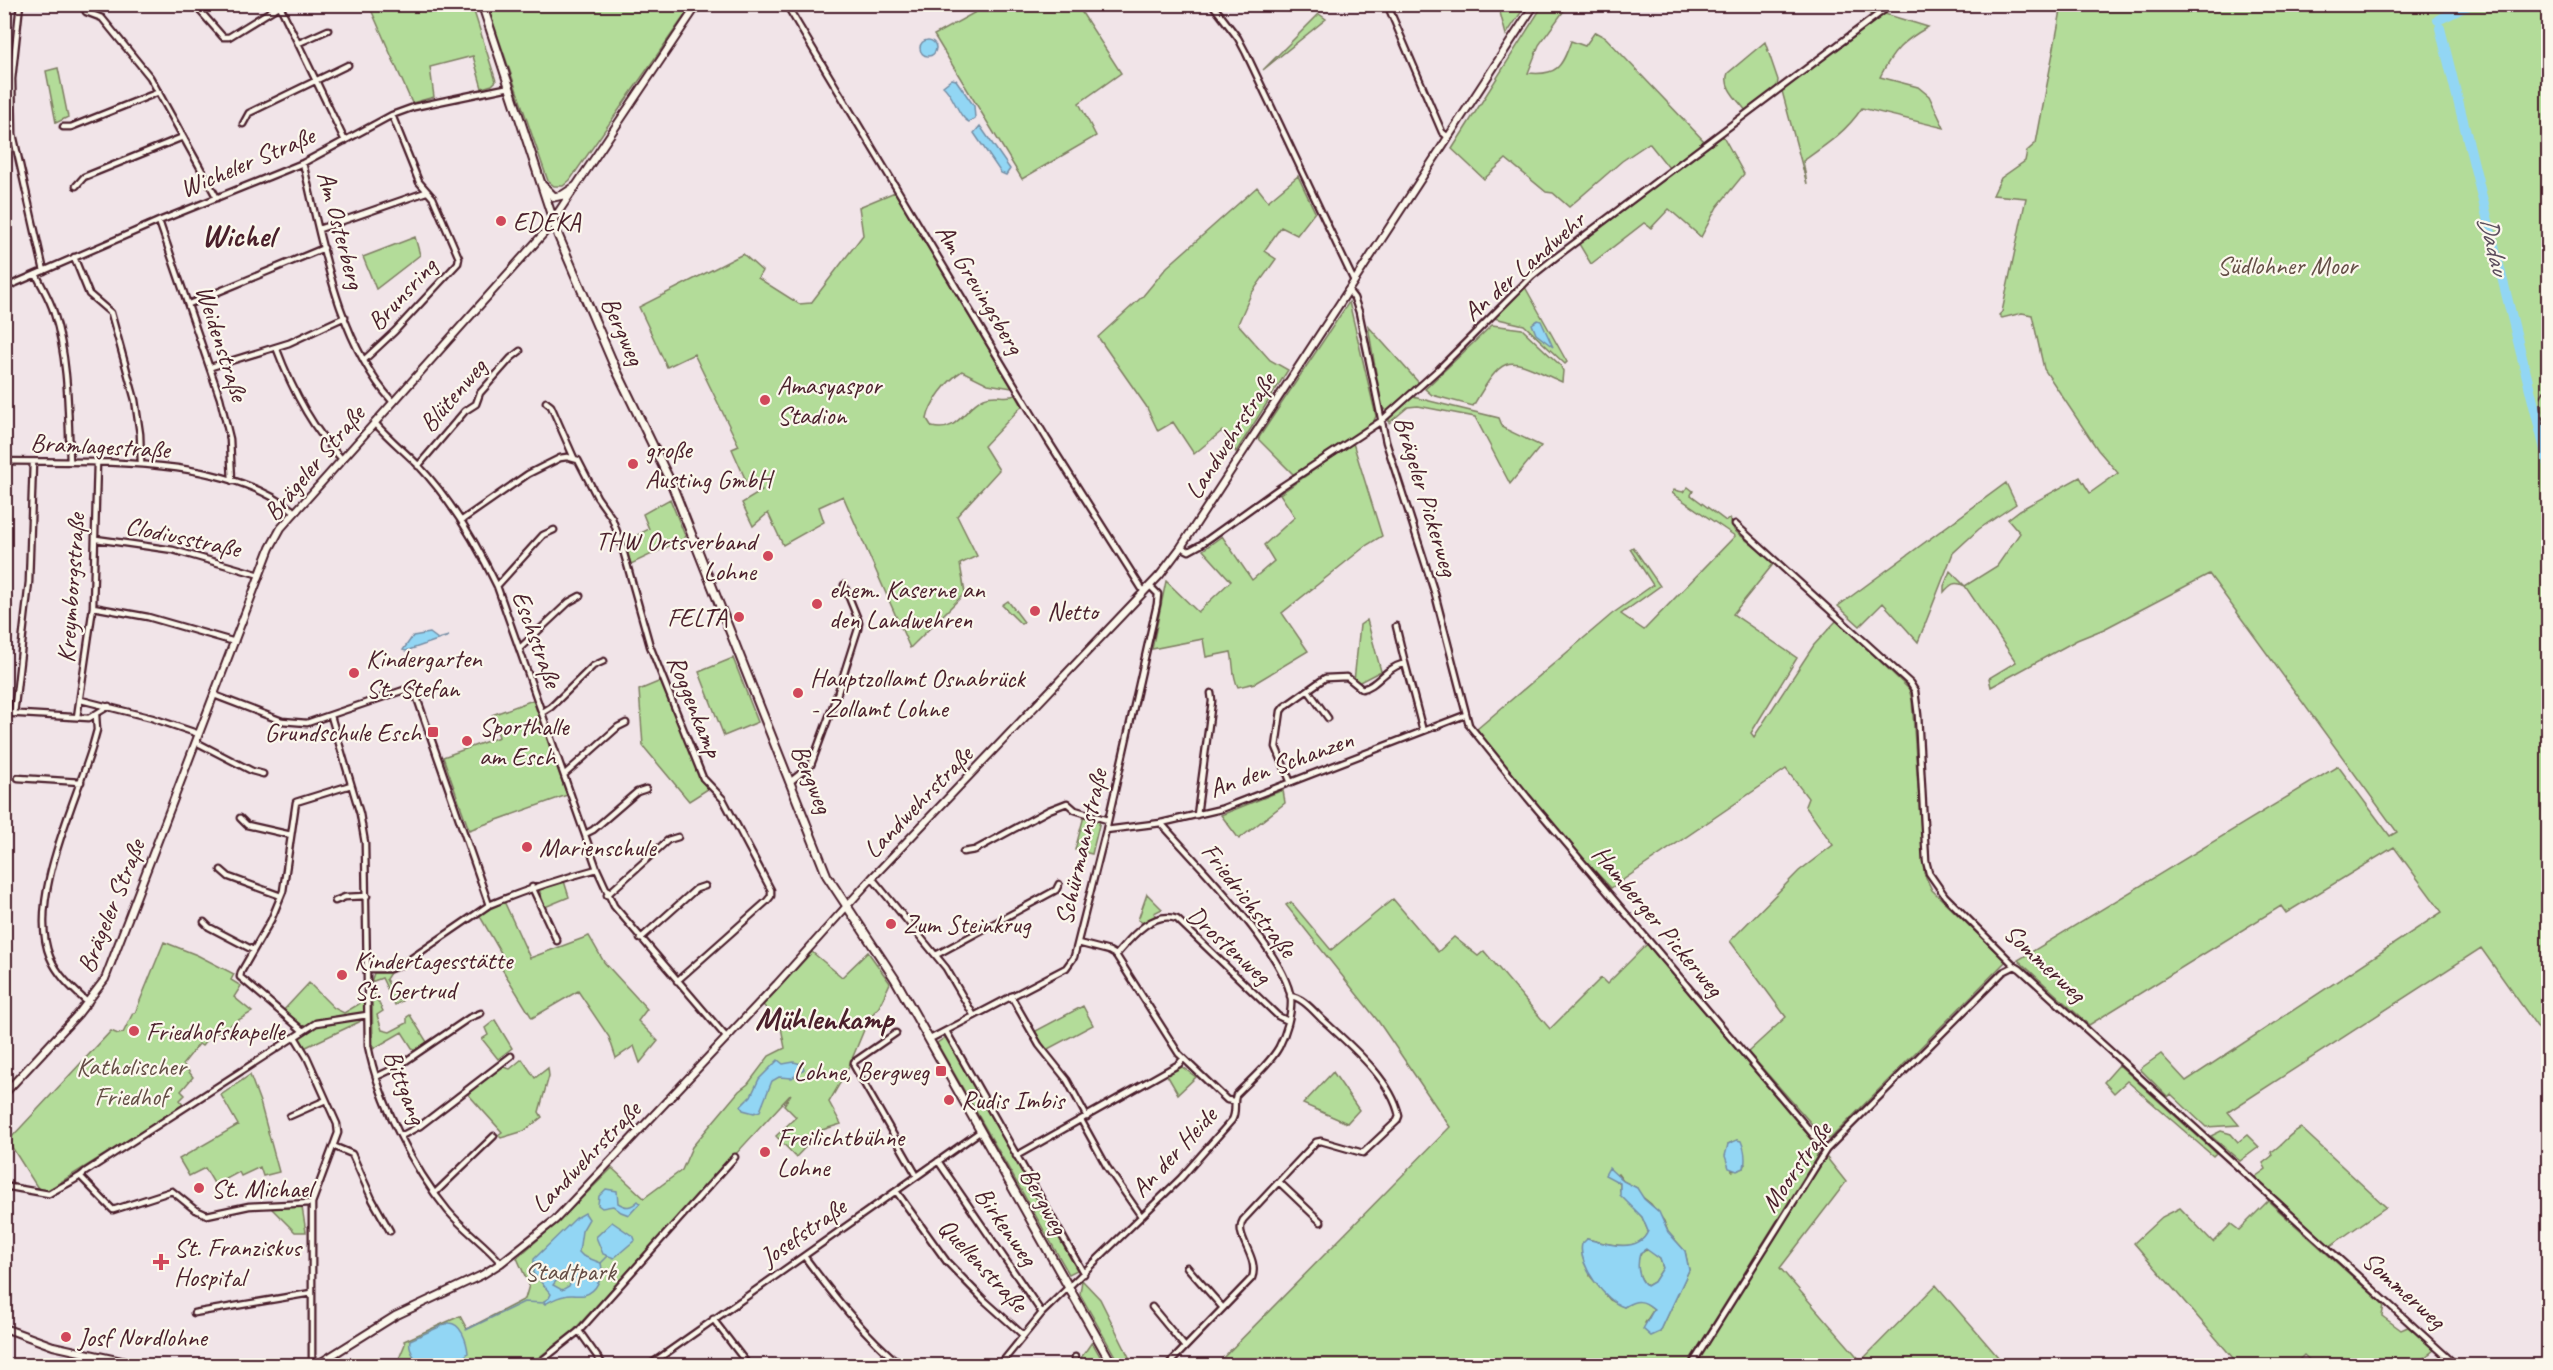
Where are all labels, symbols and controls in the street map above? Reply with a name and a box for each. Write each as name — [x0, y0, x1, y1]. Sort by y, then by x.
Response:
street label: Wicheler Straße — [175, 118, 322, 205]
street label: Am Osterberg — [309, 168, 373, 294]
street label: An der Landwehr — [1456, 203, 1593, 328]
place label: EDEKA — [513, 205, 582, 238]
water label: Dadau — [2470, 212, 2519, 282]
marker: EDEKA — [494, 214, 508, 228]
district label: Wichel — [201, 215, 281, 256]
street label: Am Grevingsberg — [928, 218, 1033, 362]
street label: Brunsring — [360, 249, 445, 338]
park label: Südlohner Moor — [2217, 249, 2360, 282]
street label: Weidenstraße — [188, 281, 257, 407]
street label: Bergweg — [593, 292, 653, 372]
street label: Blütenweg — [412, 350, 495, 439]
street label: Landwehrstraße — [1177, 365, 1284, 505]
place label: Amasyaspor Stadion — [777, 369, 884, 432]
marker: Amasyaspor Stadion — [758, 393, 772, 407]
street label: Brägeler Straße — [256, 396, 374, 528]
street label: Brägeler Pickerweg — [1386, 412, 1466, 581]
street label: Bramlagestraße — [30, 426, 173, 466]
place label: große Austing GmbH — [645, 433, 776, 496]
marker: große Austing GmbH — [626, 457, 640, 471]
street label: Clodiusstraße — [123, 509, 246, 566]
street label: Kreymborgstraße — [49, 510, 93, 664]
place label: THW Ortsverband Lohne — [595, 525, 760, 588]
marker: THW Ortsverband Lohne — [761, 549, 775, 563]
place label: ehem. Kaserne an den Landwehren — [829, 573, 986, 636]
street label: Eschstraße — [504, 586, 571, 694]
place label: Netto — [1047, 595, 1100, 628]
marker: ehem. Kaserne an den Landwehren — [810, 597, 824, 611]
place label: FELTA — [667, 601, 728, 634]
marker: Netto — [1028, 604, 1042, 618]
marker: FELTA — [732, 610, 746, 624]
place label: Kindergarten St. Stefan — [366, 642, 483, 705]
street label: Roggenkamp — [660, 650, 731, 764]
place label: Hauptzollamt Osnabrück - Zollamt Lohne — [810, 662, 1026, 725]
marker: Kindergarten St. Stefan — [347, 666, 361, 680]
marker: Hauptzollamt Osnabrück - Zollamt Lohne — [791, 686, 805, 700]
place label: Sporthalle am Esch — [479, 710, 570, 773]
place label: Grundschule Esch — [265, 716, 423, 749]
street label: An den Schanzen — [1204, 723, 1358, 805]
marker: Grundschule Esch — [426, 725, 440, 739]
marker: Sporthalle am Esch — [460, 734, 474, 748]
street label: Landwehrstraße — [856, 737, 982, 865]
street label: Bergweg — [783, 740, 841, 820]
street label: Schürmannstraße — [1047, 763, 1116, 928]
place label: Marienschule — [539, 831, 657, 864]
street label: Brägeler Straße — [69, 832, 154, 978]
street label: Friedrichstraße — [1194, 836, 1306, 966]
street label: Hamberger Pickerweg — [1585, 838, 1732, 1005]
marker: Marienschule — [520, 840, 534, 854]
street label: Drostenweg — [1180, 898, 1279, 993]
place label: Zum Steinkrug — [903, 908, 1032, 941]
marker: Zum Steinkrug — [884, 917, 898, 931]
street label: Sommerweg — [1997, 917, 2094, 1011]
place label: Kindertagesstätte St. Gertrud — [354, 944, 515, 1007]
marker: Kindertagesstätte St. Gertrud — [335, 968, 349, 982]
district label: Mühlenkamp — [755, 998, 896, 1039]
place label: Friedhofskapelle — [146, 1015, 286, 1048]
marker: Friedhofskapelle — [127, 1024, 141, 1038]
street label: Bittgang — [376, 1045, 435, 1130]
park label: Katholischer Friedhof — [76, 1050, 188, 1113]
place label: Lohne, Bergweg — [793, 1055, 931, 1088]
marker: Lohne, Bergweg — [934, 1064, 948, 1078]
place label: Rudis Imbis — [961, 1084, 1066, 1117]
street label: Landwehrstraße — [524, 1092, 650, 1220]
marker: Rudis Imbis — [942, 1093, 956, 1107]
street label: An der Heide — [1124, 1098, 1226, 1204]
street label: Moorstraße — [1753, 1113, 1840, 1219]
place label: Freilichtbühne Lohne — [777, 1121, 907, 1184]
marker: Freilichtbühne Lohne — [758, 1145, 772, 1159]
street label: Bergweg — [1012, 1162, 1077, 1242]
place label: St. Michael — [211, 1172, 317, 1205]
street label: Birkenweg — [967, 1180, 1046, 1273]
marker: St. Michael — [192, 1181, 206, 1195]
street label: Josefstraße — [752, 1189, 855, 1275]
street label: Quellenstraße — [931, 1211, 1037, 1321]
place label: St. Franziskus Hospital — [174, 1231, 303, 1294]
street label: Sommerweg — [2355, 1244, 2454, 1337]
marker: St. Franziskus Hospital — [152, 1253, 170, 1271]
park label: Stadtpark — [524, 1255, 618, 1288]
place label: Josf Nordlohne — [76, 1321, 209, 1354]
marker: Josf Nordlohne — [59, 1330, 73, 1344]

